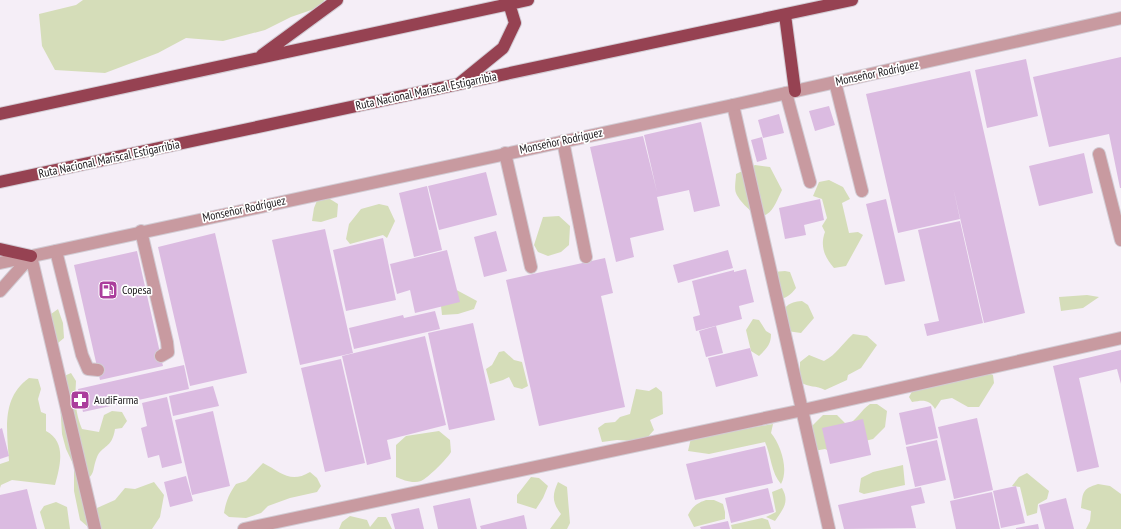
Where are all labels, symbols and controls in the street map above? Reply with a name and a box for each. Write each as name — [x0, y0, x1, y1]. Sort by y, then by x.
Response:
street label: Monseñor Rodríguez — [834, 56, 920, 89]
street label: Ruta Nacional Mariscal Estigarribia — [354, 68, 498, 113]
street label: Monseñor Rodríguez — [518, 124, 604, 157]
street label: Ruta Nacional Mariscal Estigarribia — [37, 136, 181, 181]
street label: Monseñor Rodríguez — [201, 192, 287, 225]
fuel station icon: Copesa — [97, 279, 119, 301]
place label: Copesa — [122, 282, 152, 297]
pharmacy icon: AudiFarma — [69, 389, 91, 411]
place label: AudiFarma — [94, 392, 139, 407]

